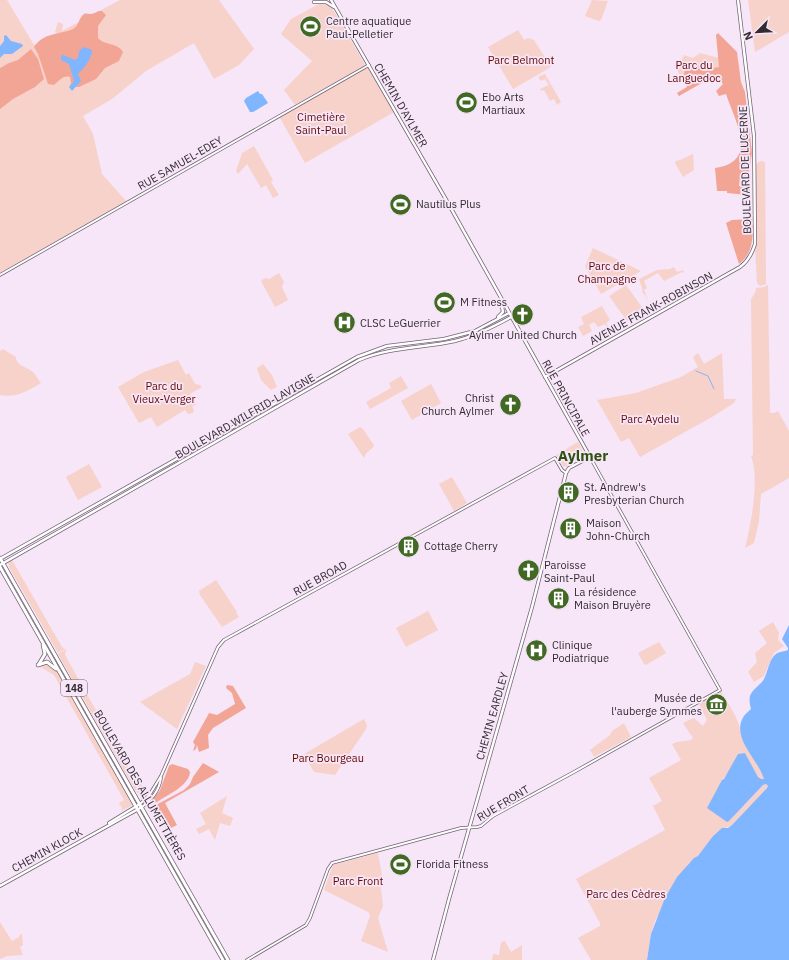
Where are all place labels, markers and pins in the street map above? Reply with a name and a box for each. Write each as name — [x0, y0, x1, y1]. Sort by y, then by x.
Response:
sports icon: Centre aquatique Paul-Pelletier — [298, 14, 324, 40]
place label: Centre aquatique Paul-Pelletier — [326, 14, 411, 41]
sports icon: Ebo Arts Martiaux — [453, 90, 479, 116]
place label: Ebo Arts Martiaux — [482, 90, 526, 117]
sports icon: Nautilus Plus — [388, 191, 414, 217]
place label: Nautilus Plus — [416, 197, 481, 211]
sports icon: M Fitness — [432, 289, 458, 315]
place label: M Fitness — [460, 295, 507, 309]
church icon: Aylmer United Church — [510, 302, 536, 328]
hospital icon: CLSC LeGuerrier — [332, 310, 358, 336]
place label: CLSC LeGuerrier — [360, 316, 440, 330]
place label: Aylmer United Church — [469, 328, 577, 342]
place label: Christ Church Aylmer — [421, 391, 494, 418]
church icon: Christ Church Aylmer — [497, 391, 523, 417]
building icon: St. Andrew's Presbyterian Church — [556, 480, 582, 506]
place label: St. Andrew's Presbyterian Church — [584, 480, 684, 507]
building icon: Maison John-Church — [558, 516, 584, 542]
place label: Maison John-Church — [586, 516, 650, 543]
building icon: Cottage Cherry — [396, 533, 422, 559]
place label: Cottage Cherry — [424, 539, 498, 553]
church icon: Paroisse Saint-Paul — [515, 558, 541, 584]
place label: Paroisse Saint-Paul — [544, 558, 595, 585]
building icon: La résidence Maison Bruyère — [546, 585, 572, 611]
place label: La résidence Maison Bruyère — [574, 585, 651, 612]
hospital icon: Clinique Podiatrique — [523, 638, 549, 664]
place label: Clinique Podiatrique — [552, 638, 609, 665]
place label: Musée de l'auberge Symmes — [611, 691, 702, 718]
museum icon: Musée de l'auberge Symmes — [704, 691, 730, 717]
sports icon: Florida Fitness — [388, 851, 414, 877]
place label: Florida Fitness — [416, 857, 489, 871]

